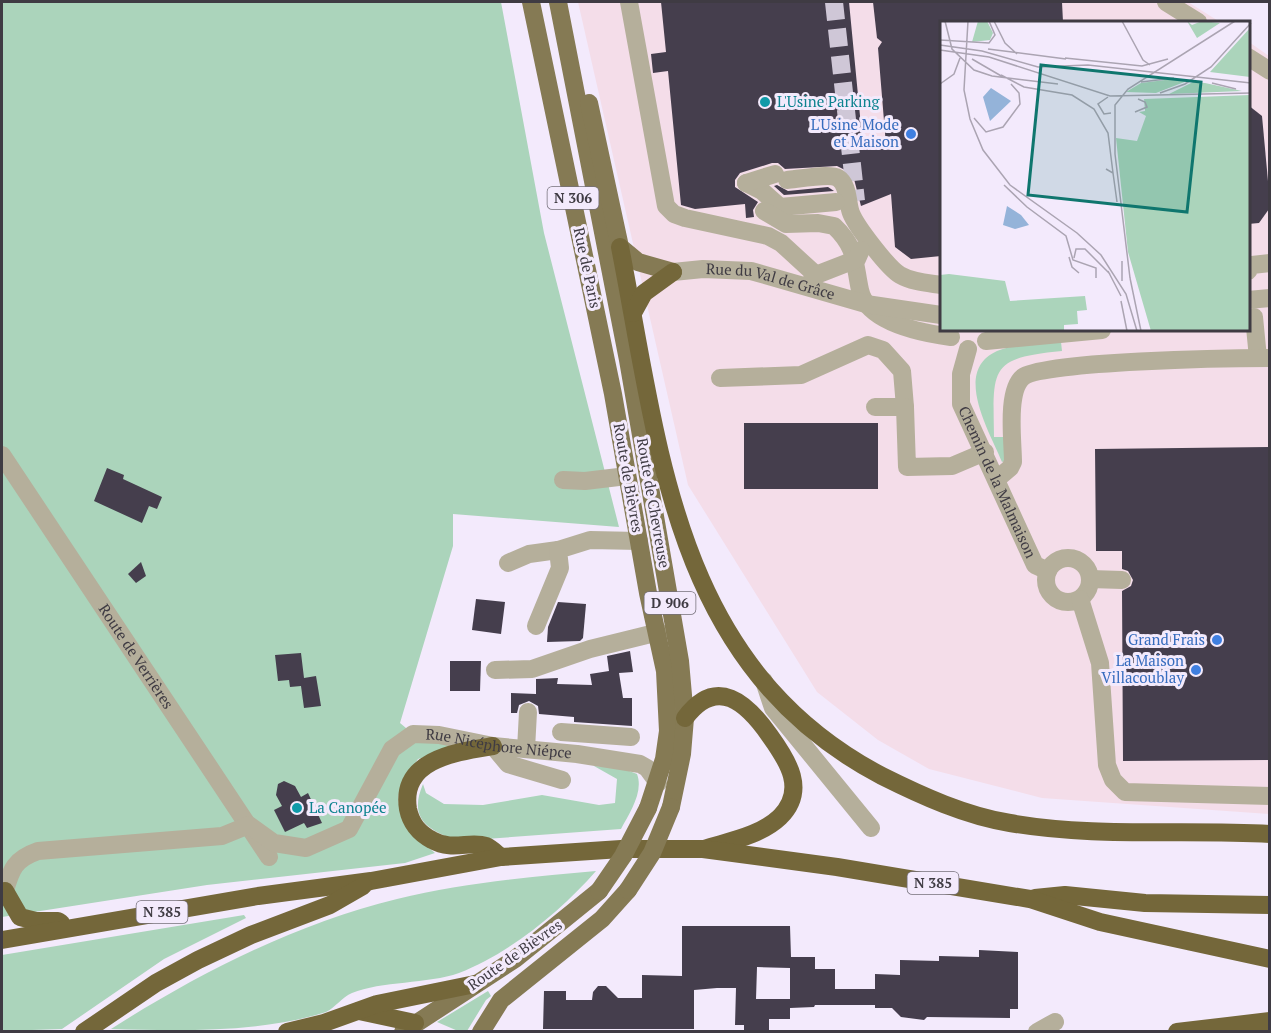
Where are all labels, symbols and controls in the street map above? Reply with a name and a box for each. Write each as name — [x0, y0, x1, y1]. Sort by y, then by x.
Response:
inset map — [940, 21, 1250, 332]
place label: L'Usine Parking — [777, 91, 880, 111]
marker: L'Usine Parking — [758, 95, 772, 109]
place label: L'Usine Mode et Maison — [811, 114, 899, 151]
marker: L'Usine Mode et Maison — [904, 127, 918, 141]
road number: N 306 — [548, 187, 598, 209]
street label: Rue de Paris — [570, 226, 606, 310]
street label: Rue du Val de Grâce — [706, 258, 837, 304]
street label: Chemin de la Malmaison — [954, 403, 1041, 561]
street label: Route de Bièvres — [610, 421, 648, 534]
street label: Route de Chevreuse — [633, 436, 675, 569]
road number: D 906 — [644, 592, 696, 614]
street label: Route de Verrières — [95, 600, 179, 712]
place label: Grand Frais — [1128, 629, 1205, 649]
marker: Grand Frais — [1210, 633, 1224, 647]
place label: La Maison Villacoublay — [1101, 650, 1184, 687]
marker: La Maison Villacoublay — [1189, 663, 1203, 677]
street label: Rue Nicéphore Niépce — [425, 723, 573, 762]
place label: La Canopée — [309, 797, 386, 817]
marker: La Canopée — [290, 801, 304, 815]
road number: N 385 — [908, 872, 958, 894]
road number: N 385 — [136, 901, 188, 923]
street label: Route de Bièvres — [463, 914, 566, 994]

